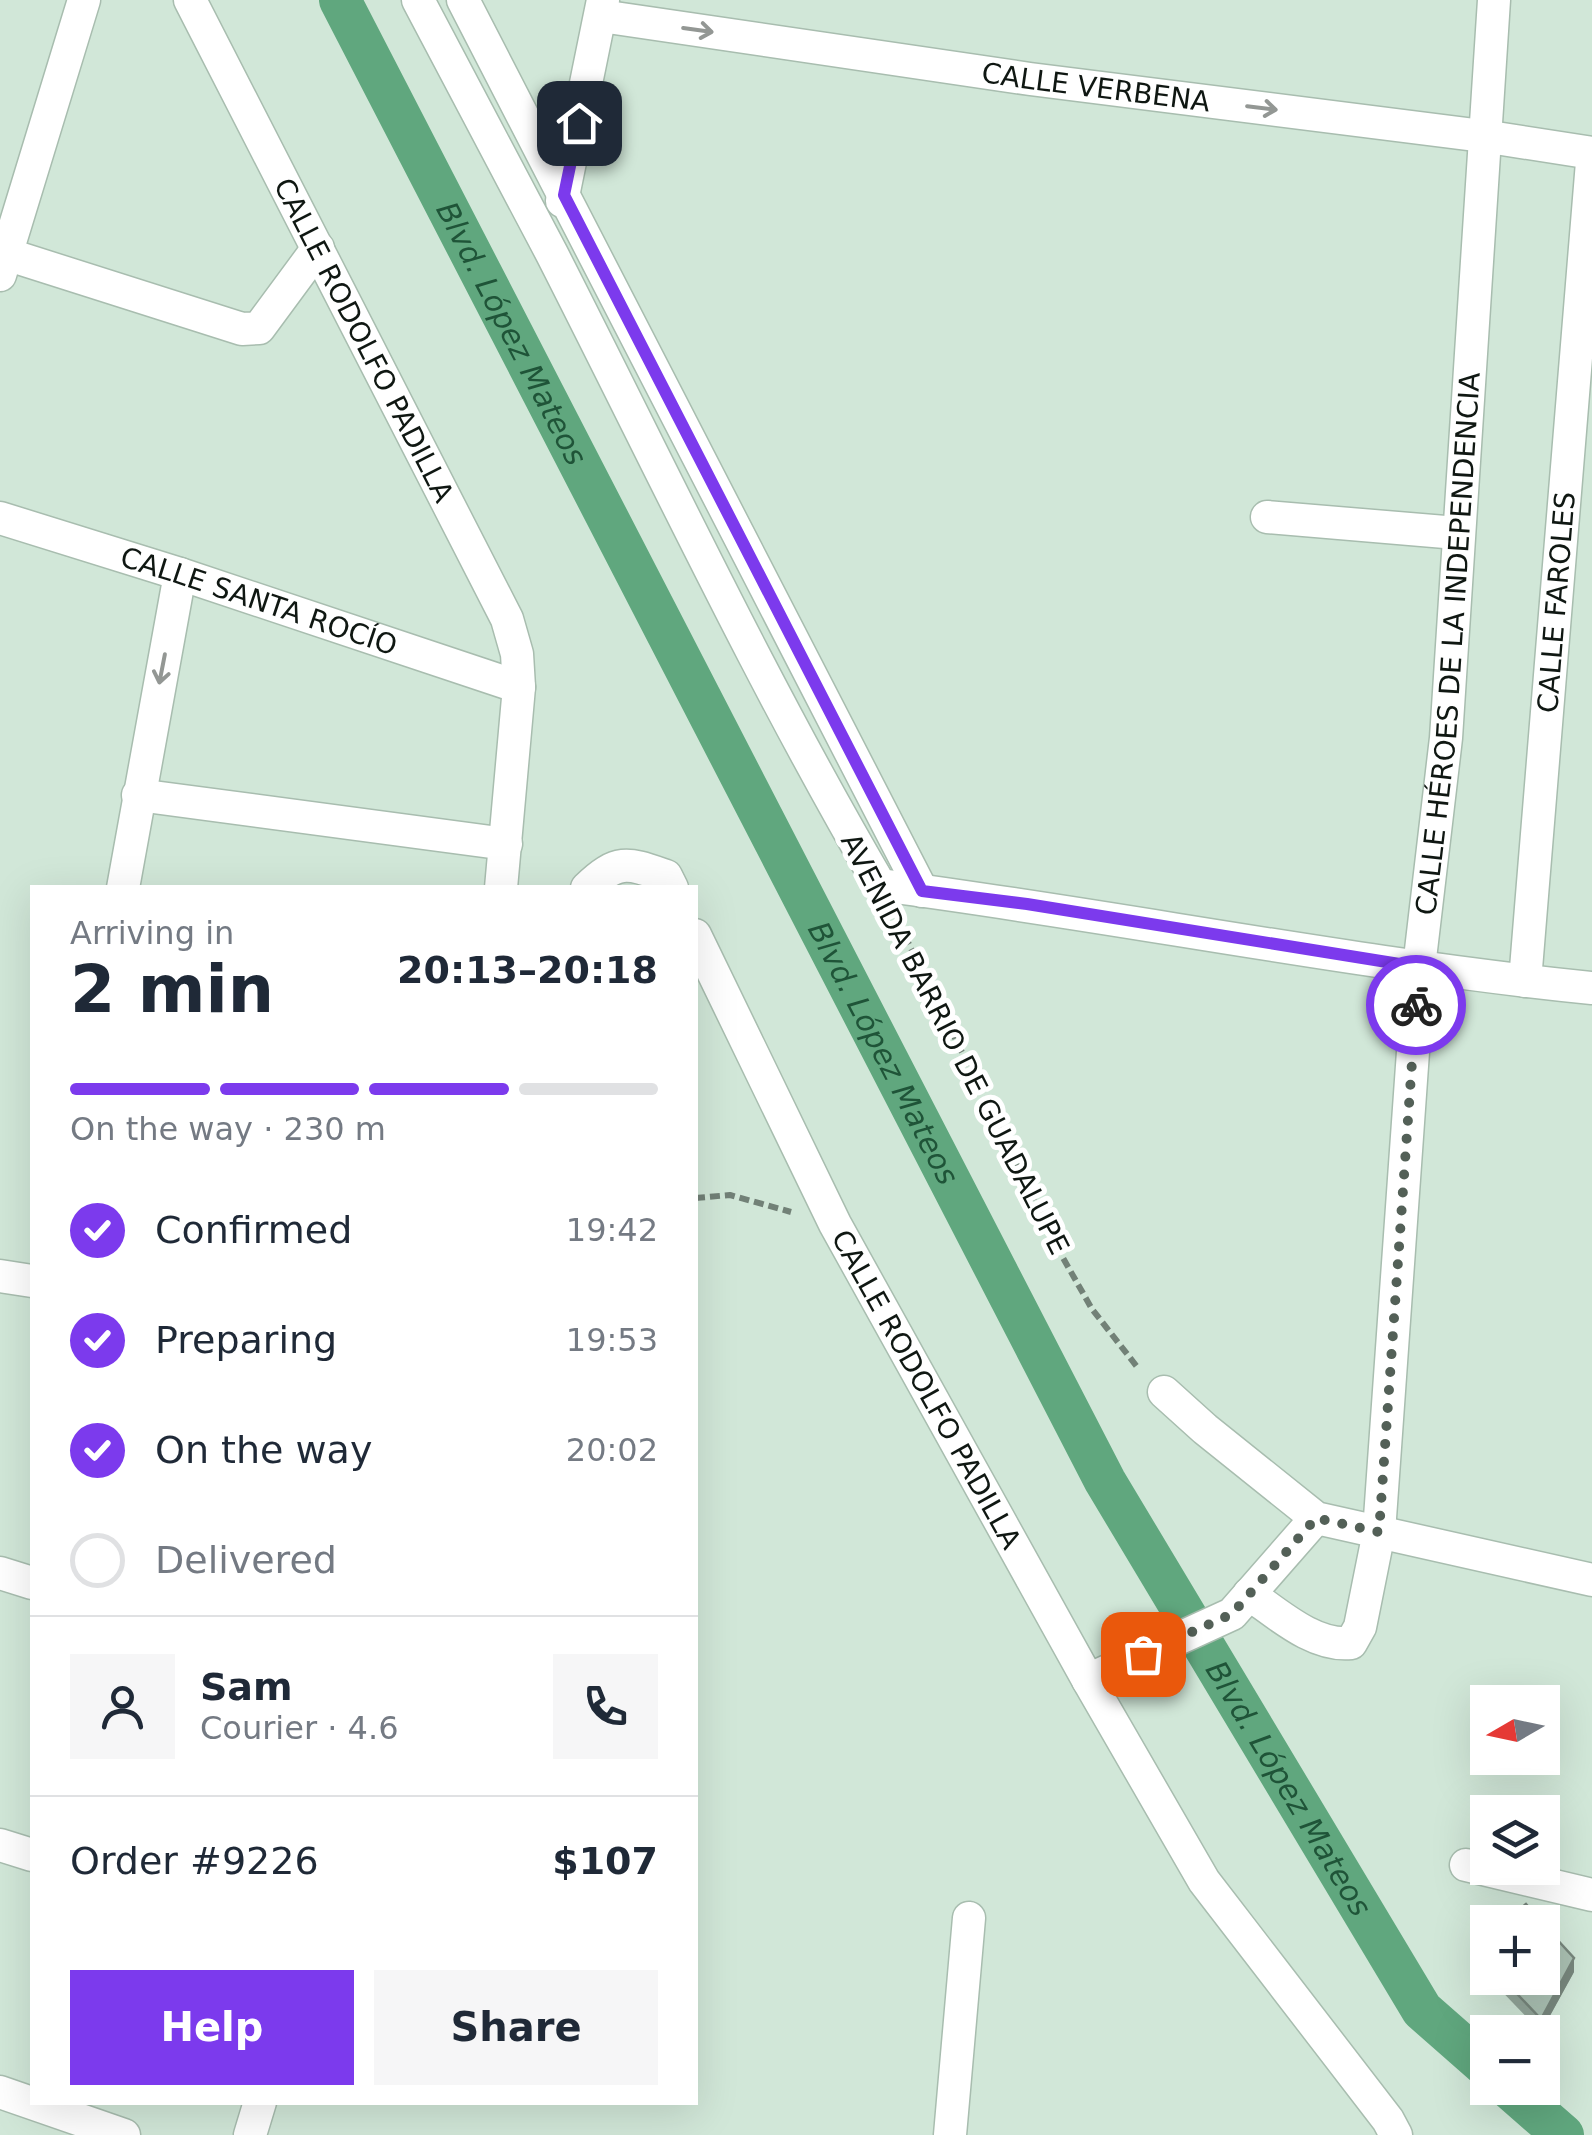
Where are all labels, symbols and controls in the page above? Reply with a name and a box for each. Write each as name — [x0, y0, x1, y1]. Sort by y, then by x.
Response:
one-way arrow — [681, 21, 713, 40]
street label: CALLE VERBENA — [980, 56, 1212, 118]
pin — [537, 81, 622, 166]
icon: home — [552, 96, 607, 151]
one-way arrow — [1245, 99, 1278, 118]
street label: CALLE RODOLFO PADILLA — [268, 173, 461, 507]
water label: Blvd. López Mateos — [430, 196, 594, 471]
street label: CALLE HÉROES DE LA INDEPENDENCIA — [1409, 371, 1486, 917]
street label: CALLE FAROLES — [1530, 490, 1581, 714]
street label: CALLE SANTA ROCÍO — [117, 540, 402, 662]
one-way arrow — [152, 653, 171, 685]
street label: AVENIDA BARRIO DE GUADALUPE — [834, 828, 1076, 1260]
text: Arriving in — [70, 914, 234, 952]
water label: Blvd. López Mateos — [801, 915, 966, 1190]
text: 20:13–20:18 — [397, 948, 658, 992]
text: 2 min — [70, 952, 274, 1027]
courier — [1366, 955, 1466, 1055]
icon: bike — [1389, 978, 1444, 1033]
text: On the way · 230 m — [70, 1110, 386, 1148]
icon: check — [70, 1203, 125, 1258]
text: Confirmed — [155, 1208, 352, 1252]
text: 19:42 — [566, 1211, 658, 1249]
street label: CALLE RODOLFO PADILLA — [825, 1224, 1028, 1554]
icon: check — [70, 1313, 125, 1368]
text: Preparing — [155, 1318, 337, 1362]
text: 19:53 — [566, 1321, 658, 1359]
icon: check — [70, 1423, 125, 1478]
text: On the way — [155, 1428, 372, 1472]
text: 20:02 — [566, 1431, 658, 1469]
text: Delivered — [155, 1538, 337, 1582]
pin — [1101, 1612, 1186, 1697]
icon: bag — [1116, 1627, 1171, 1682]
button: person — [70, 1654, 175, 1759]
button: phone — [553, 1654, 658, 1759]
water label: Blvd. López Mateos — [1199, 1654, 1379, 1922]
text: Sam — [200, 1665, 293, 1709]
north arrow — [1470, 1685, 1560, 1775]
map controls — [1470, 1685, 1560, 2105]
text: Courier · 4.6 — [200, 1709, 399, 1747]
button: layers — [1470, 1795, 1560, 1885]
text: Order #9226 — [70, 1839, 319, 1883]
text: $107 — [552, 1839, 658, 1883]
button: + — [1470, 1905, 1560, 1995]
button: Help — [70, 1970, 354, 2085]
button: Share — [374, 1970, 658, 2085]
button: − — [1470, 2015, 1560, 2105]

